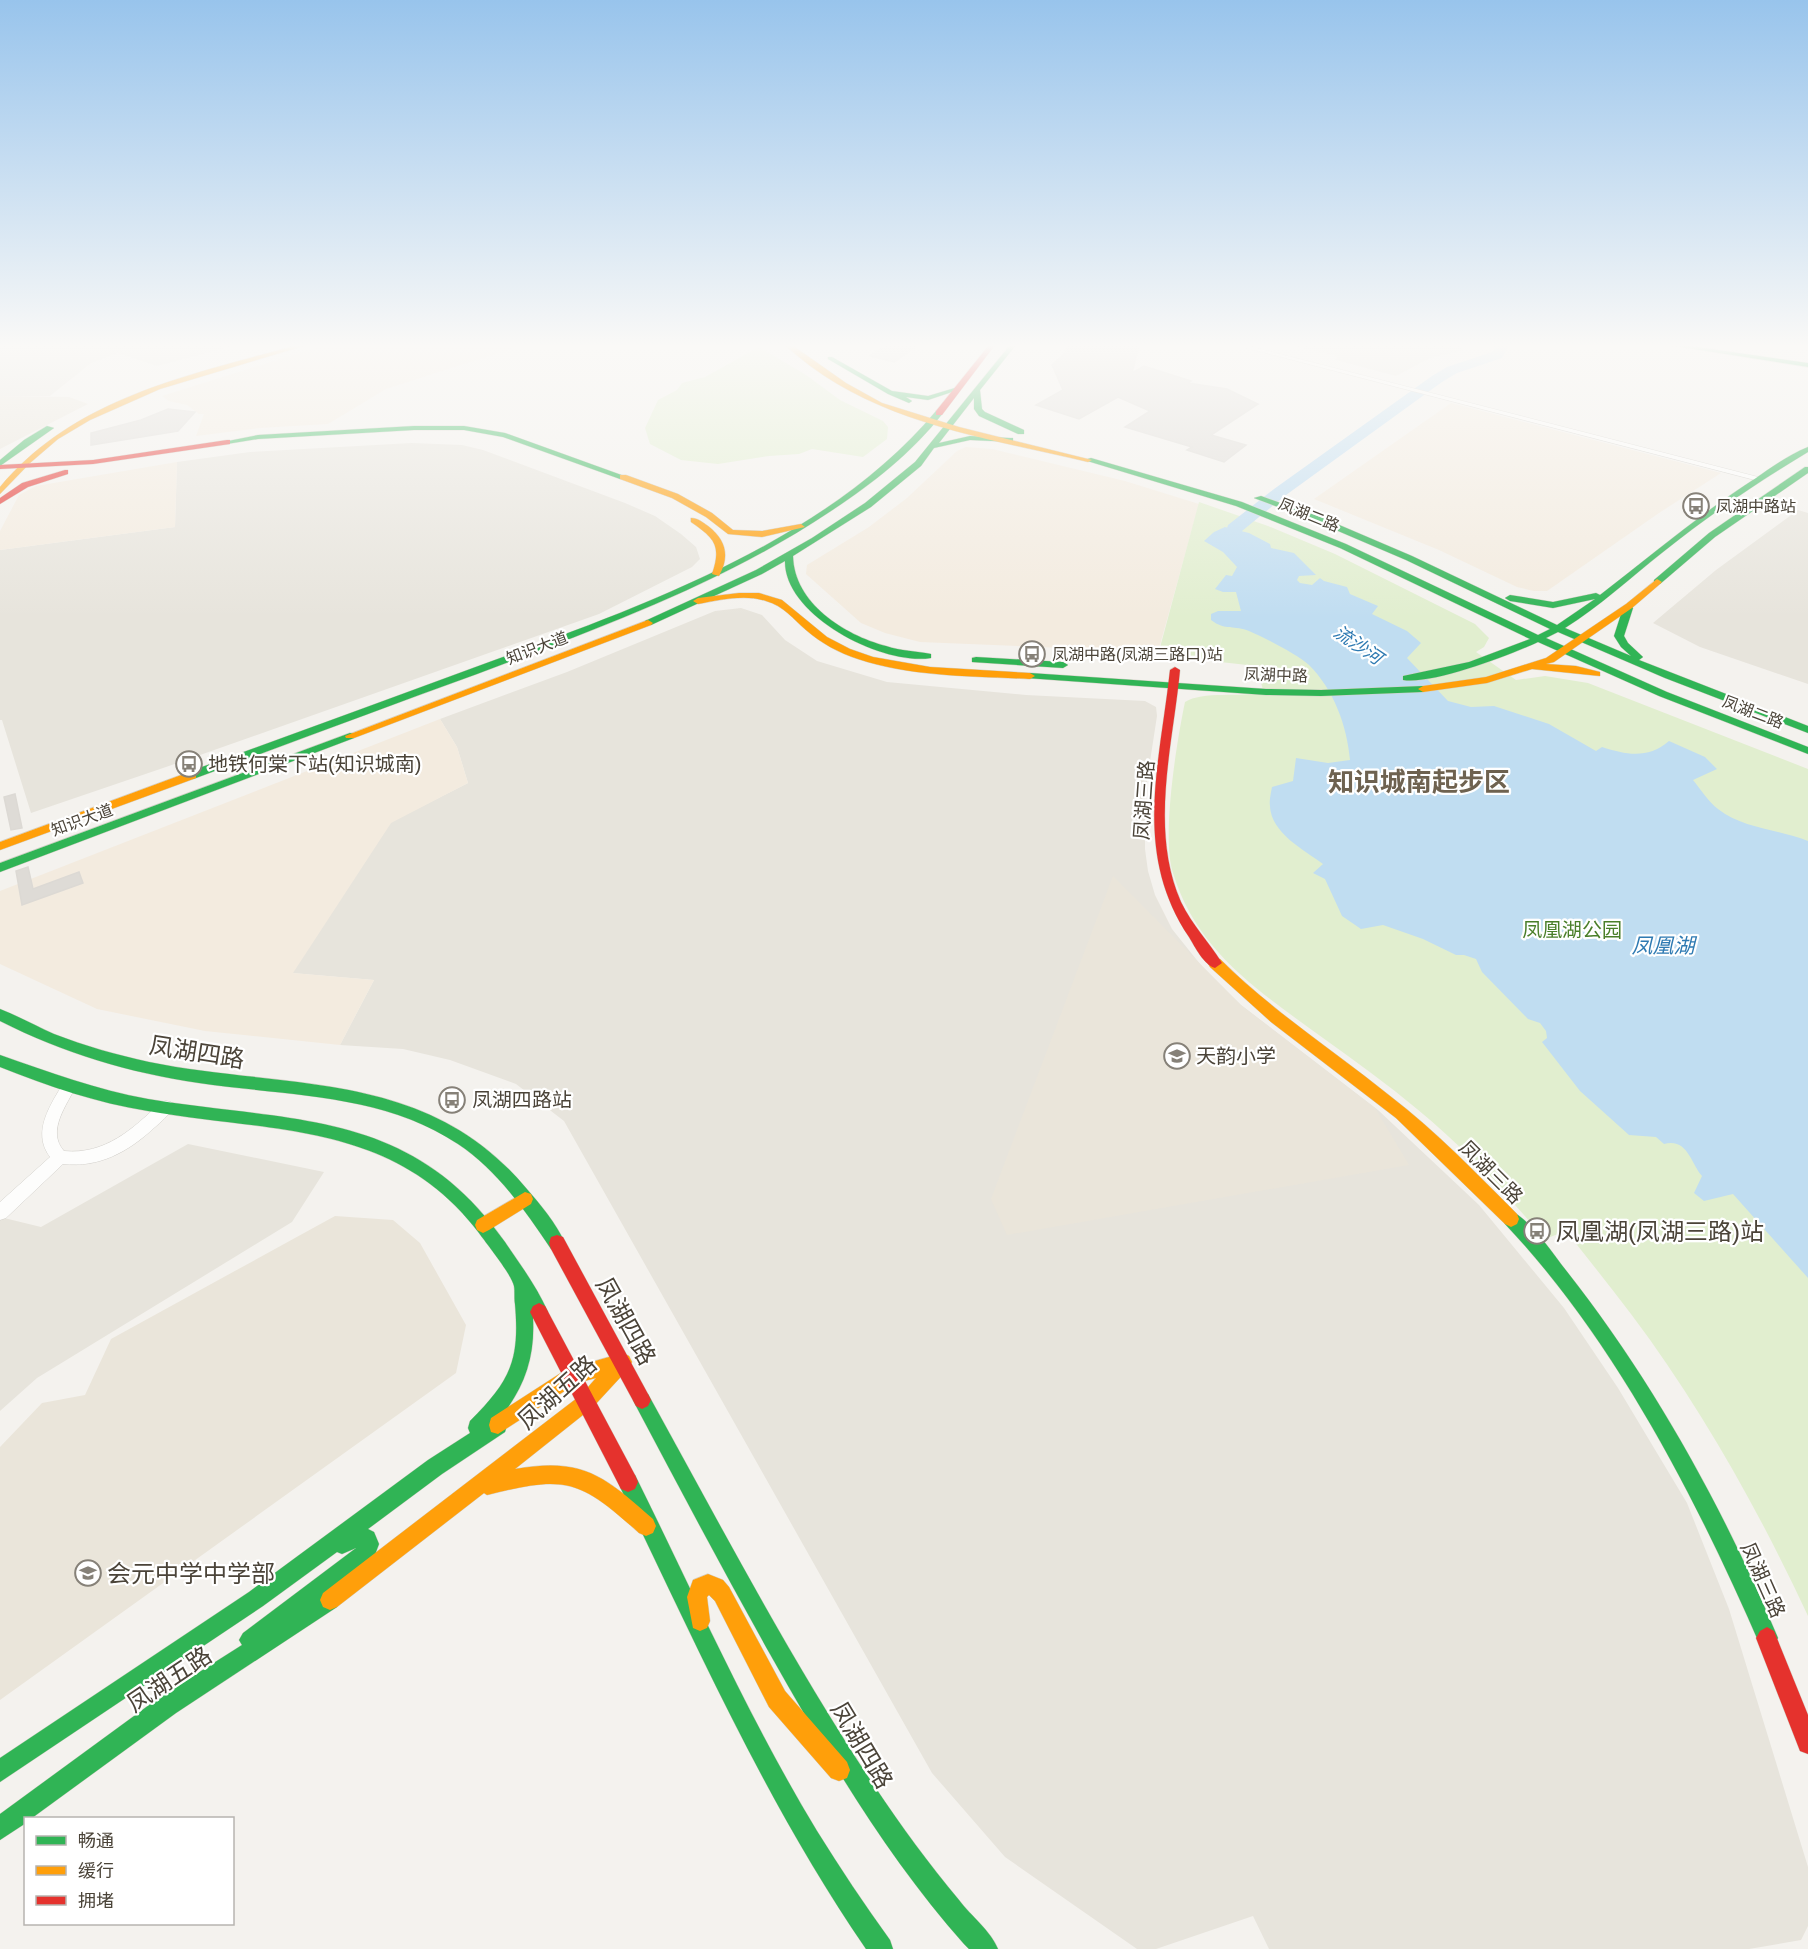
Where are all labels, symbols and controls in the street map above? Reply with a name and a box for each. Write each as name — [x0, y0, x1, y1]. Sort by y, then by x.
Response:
bus stop icon: 凤湖中路站 — [1681, 491, 1711, 521]
street label: 凤湖二路 — [1276, 495, 1342, 535]
place label: 凤湖中路站 — [1716, 498, 1796, 515]
water label: 流沙河 — [1330, 622, 1388, 670]
street label: 知识大道 — [504, 629, 570, 667]
bus stop icon: 凤湖中路(凤湖三路口)站 — [1017, 639, 1047, 669]
place label: 凤湖中路(凤湖三路口)站 — [1052, 646, 1223, 663]
street label: 凤湖中路 — [1244, 665, 1308, 685]
street label: 凤湖二路 — [1720, 693, 1786, 731]
bus stop icon: 地铁何棠下站(知识城南) — [174, 749, 204, 779]
place label: 地铁何棠下站(知识城南) — [208, 753, 421, 775]
street label: 凤湖三路 — [1130, 759, 1158, 841]
district label: 知识城南起步区 — [1328, 767, 1510, 797]
street label: 知识大道 — [49, 801, 115, 839]
park label: 凤凰湖公园 — [1522, 919, 1622, 941]
water label: 凤凰湖 — [1632, 934, 1697, 957]
street label: 凤湖四路 — [147, 1031, 247, 1073]
school or university icon: 天韵小学 — [1162, 1041, 1192, 1071]
place label: 天韵小学 — [1196, 1045, 1276, 1067]
bus stop icon: 凤湖四路站 — [437, 1085, 467, 1115]
place label: 凤湖四路站 — [472, 1089, 572, 1111]
street label: 凤湖三路 — [1455, 1136, 1527, 1208]
bus stop icon: 凤凰湖(凤湖三路)站 — [1522, 1216, 1552, 1246]
place label: 凤凰湖(凤湖三路)站 — [1556, 1218, 1764, 1245]
street label: 凤湖四路 — [591, 1272, 661, 1370]
street label: 凤湖五路 — [512, 1350, 602, 1434]
street label: 凤湖三路 — [1737, 1539, 1789, 1621]
school or university icon: 会元中学中学部 — [73, 1558, 103, 1588]
place label: 会元中学中学部 — [107, 1560, 275, 1587]
street label: 凤湖五路 — [122, 1641, 216, 1717]
street label: 凤湖四路 — [826, 1697, 898, 1793]
legend — [24, 1817, 234, 1925]
text: 畅通 — [78, 1831, 114, 1851]
text: 缓行 — [78, 1861, 114, 1881]
text: 拥堵 — [78, 1891, 114, 1911]

